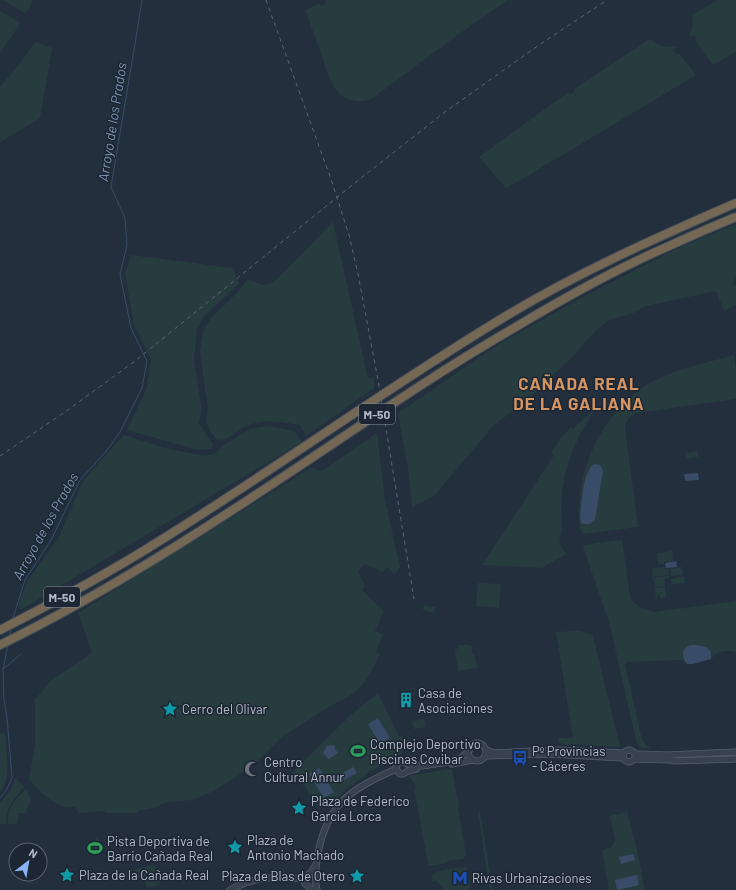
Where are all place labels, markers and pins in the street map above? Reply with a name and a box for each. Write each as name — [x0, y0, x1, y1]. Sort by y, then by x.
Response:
place label: Casa de Asociaciones — [418, 685, 493, 716]
building icon: Casa de Asociaciones — [397, 691, 415, 709]
place icon: Cerro del Olivar — [161, 700, 179, 718]
place label: Cerro del Olivar — [182, 701, 268, 717]
place label: Complejo Deportivo Piscinas Covibar — [370, 736, 481, 767]
sports icon: Complejo Deportivo Piscinas Covibar — [349, 742, 367, 760]
place label: Pº Provincias - Cáceres — [532, 743, 605, 774]
bus stop icon: Pº Provincias - Cáceres — [511, 749, 529, 767]
place label: Centro Cultural Annur — [264, 754, 344, 785]
mosque icon: Centro Cultural Annur — [243, 760, 261, 778]
place label: Plaza de Federico García Lorca — [311, 793, 410, 824]
place icon: Plaza de Federico García Lorca — [290, 799, 308, 817]
place label: Plaza de Antonio Machado — [247, 832, 344, 863]
place label: Pista Deportiva de Barrio Cañada Real — [107, 833, 213, 864]
place icon: Plaza de Antonio Machado — [226, 838, 244, 856]
sports icon: Pista Deportiva de Barrio Cañada Real — [86, 839, 104, 857]
place icon: Plaza de la Cañada Real — [58, 866, 76, 884]
place label: Plaza de la Cañada Real — [79, 867, 209, 883]
place icon: Plaza de Blas de Otero — [348, 867, 366, 885]
place label: Plaza de Blas de Otero — [221, 868, 345, 884]
metro station icon: Rivas Urbanizaciones — [451, 869, 469, 887]
place label: Rivas Urbanizaciones — [472, 870, 592, 886]

